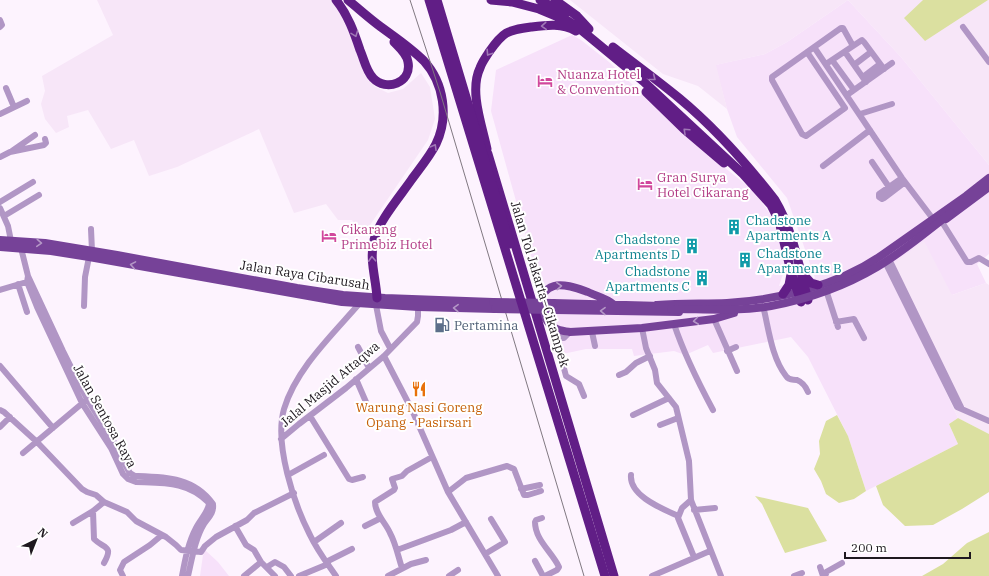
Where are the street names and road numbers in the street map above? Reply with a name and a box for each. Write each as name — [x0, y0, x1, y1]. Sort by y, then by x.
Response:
street label: Jalan Tol Jakarta–Cikampek — [507, 199, 574, 370]
street label: Jalan Raya Cibarusah — [239, 256, 371, 294]
street label: Jalal Masjid Attaqwa — [277, 338, 383, 430]
street label: Jalan Sentosa Raya — [69, 361, 141, 471]

